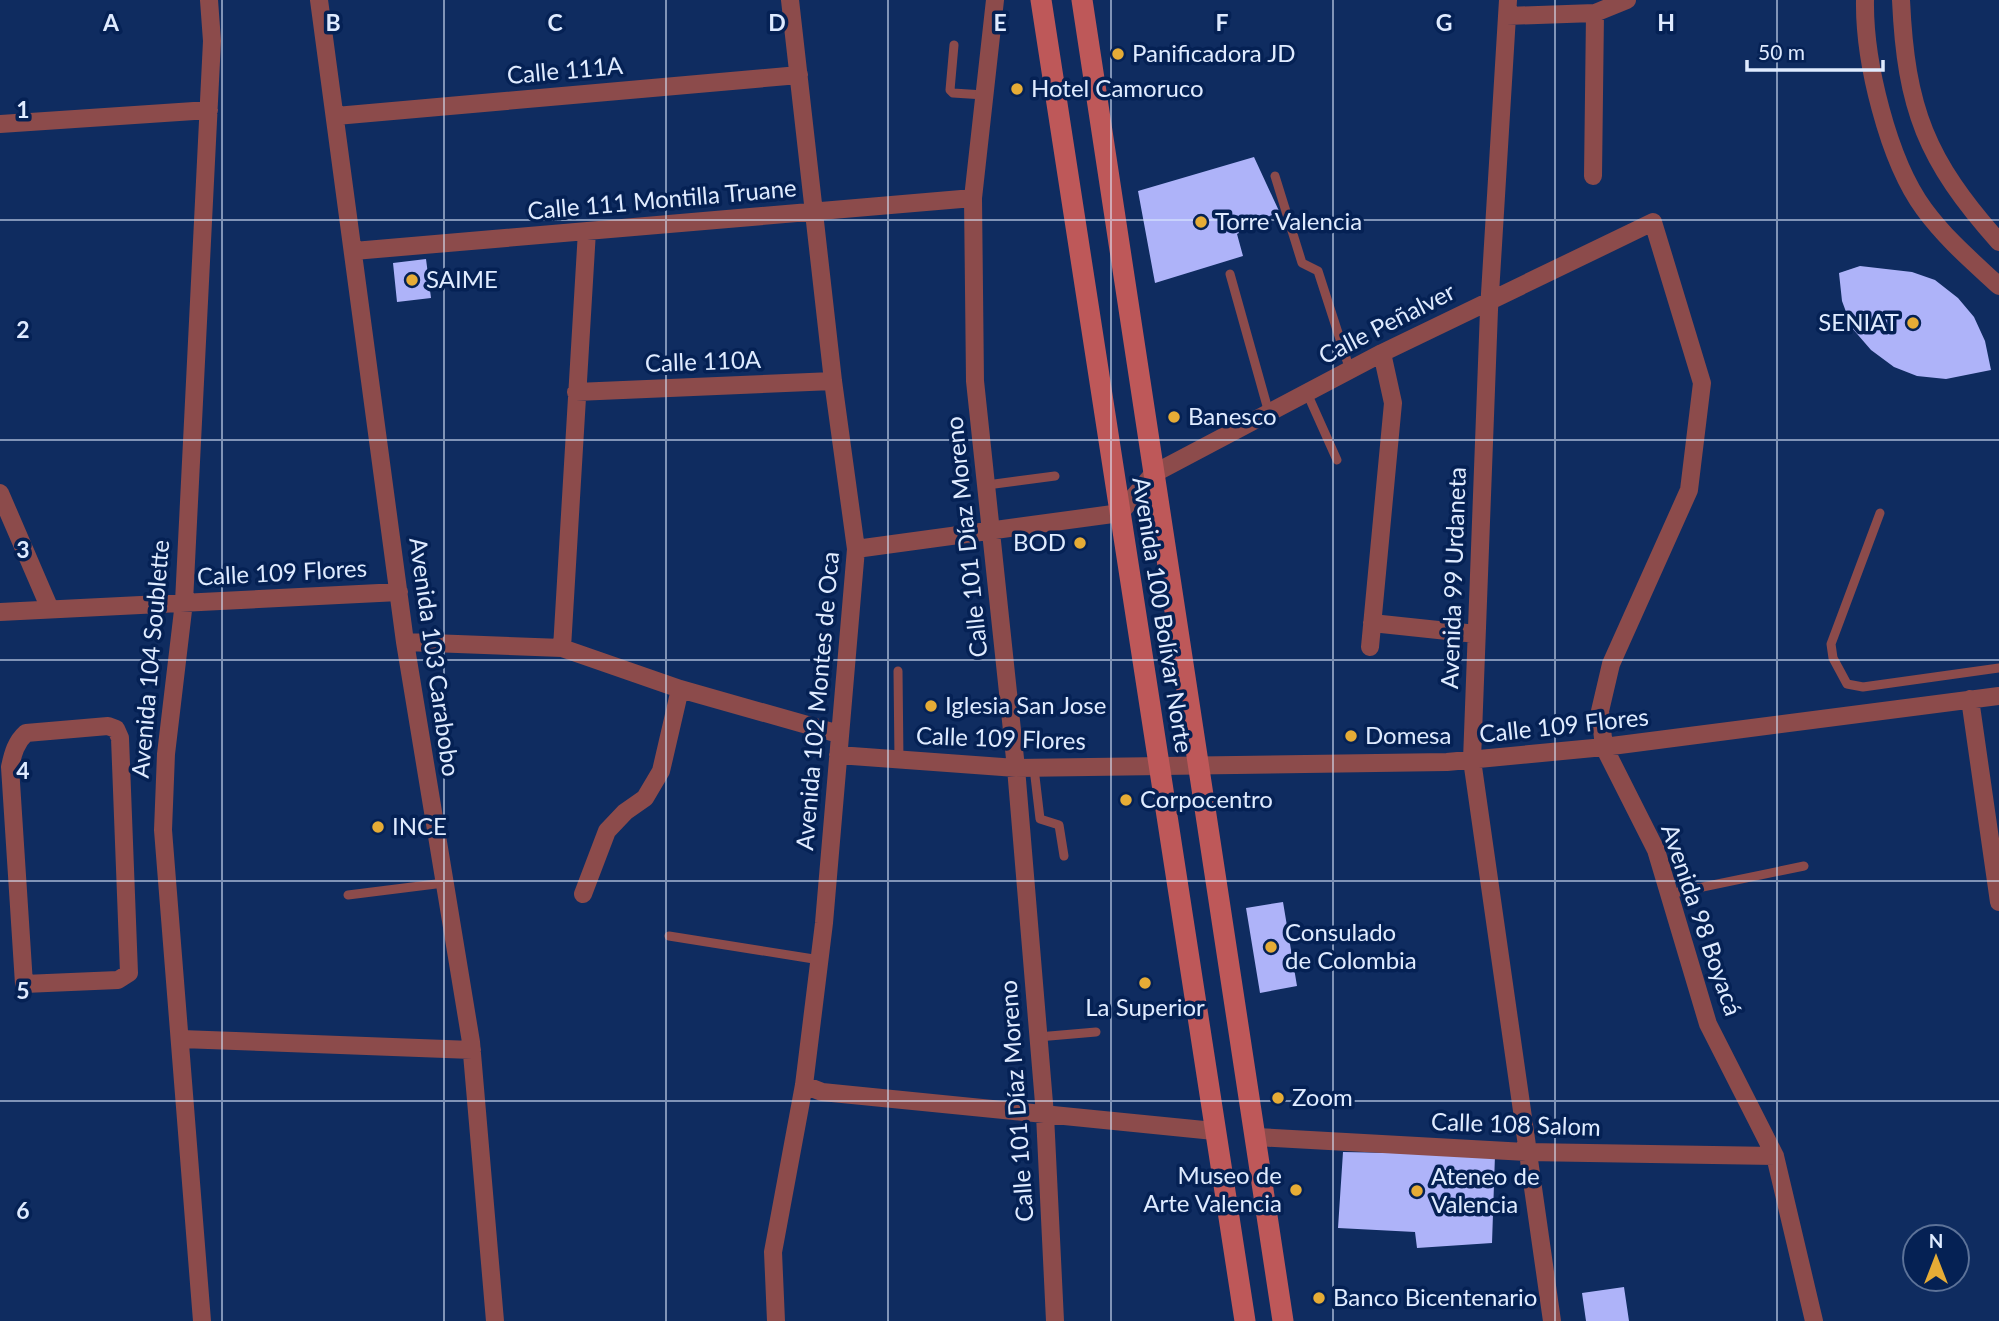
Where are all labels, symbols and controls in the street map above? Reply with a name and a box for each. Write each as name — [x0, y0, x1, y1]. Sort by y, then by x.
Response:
text: A — [102, 8, 120, 36]
text: B — [325, 8, 341, 36]
text: C — [547, 8, 563, 36]
text: D — [768, 8, 786, 36]
text: E — [993, 8, 1007, 36]
text: F — [1215, 8, 1229, 36]
text: G — [1436, 8, 1452, 36]
text: H — [1657, 8, 1675, 36]
scale bar — [1747, 28, 1884, 72]
place label: Panificadora JD — [1132, 38, 1296, 67]
text: 50 m — [1758, 39, 1805, 64]
marker: Panificadora JD — [1110, 46, 1126, 62]
street label: Calle 111A — [506, 50, 625, 89]
place label: Hotel Camoruco — [1031, 73, 1204, 102]
marker: Hotel Camoruco — [1009, 81, 1025, 97]
text: 1 — [16, 95, 30, 123]
street label: Calle 111 Montilla Truane — [526, 172, 798, 225]
place label: Torre Valencia — [1215, 206, 1362, 235]
marker: Torre Valencia — [1193, 214, 1209, 230]
place label: SAIME — [426, 264, 498, 293]
marker: SAIME — [404, 272, 420, 288]
street label: Calle Peñalver — [1313, 276, 1460, 369]
place label: SENIAT — [1818, 307, 1899, 336]
text: 2 — [16, 315, 30, 343]
marker: SENIAT — [1905, 315, 1921, 331]
street label: Calle 110A — [644, 344, 762, 377]
place label: Banesco — [1188, 401, 1277, 430]
marker: Banesco — [1166, 409, 1182, 425]
street label: Calle 101 Díaz Moreno — [938, 415, 993, 659]
street label: Avenida 99 Urdaneta — [1434, 466, 1471, 689]
street label: Avenida 100 Bolívar Norte — [1127, 475, 1200, 755]
place label: BOD — [1013, 527, 1066, 556]
text: 3 — [16, 535, 30, 563]
street label: Avenida 103 Carabobo — [404, 535, 467, 778]
marker: BOD — [1072, 535, 1088, 551]
street label: Avenida 104 Soublette — [125, 538, 174, 779]
street label: Avenida 102 Montes de Oca — [789, 550, 844, 851]
street label: Calle 109 Flores — [196, 553, 368, 590]
place label: Iglesia San Jose — [945, 690, 1106, 719]
marker: Iglesia San Jose — [923, 698, 939, 714]
street label: Calle 109 Flores — [1478, 701, 1650, 748]
street label: Calle 109 Flores — [916, 720, 1086, 755]
place label: Domesa — [1365, 720, 1451, 749]
marker: Domesa — [1343, 728, 1359, 744]
text: 4 — [16, 756, 30, 784]
place label: Corpocentro — [1140, 784, 1273, 813]
marker: Corpocentro — [1118, 792, 1134, 808]
place label: INCE — [392, 811, 447, 840]
marker: INCE — [370, 819, 386, 835]
street label: Avenida 98 Boyacá — [1656, 820, 1749, 1019]
place label: Consulado de Colombia — [1285, 917, 1417, 974]
marker: Consulado de Colombia — [1263, 939, 1279, 955]
marker: La Superior — [1137, 975, 1153, 991]
text: 5 — [16, 976, 30, 1004]
street label: Calle 101 Díaz Moreno — [993, 979, 1038, 1223]
place label: La Superior — [1085, 992, 1205, 1021]
place label: Zoom — [1292, 1082, 1353, 1111]
marker: Zoom — [1270, 1090, 1286, 1106]
street label: Calle 108 Salom — [1431, 1106, 1601, 1141]
place label: Museo de Arte Valencia — [1143, 1160, 1282, 1217]
place label: Ateneo de Valencia — [1431, 1161, 1540, 1218]
marker: Museo de Arte Valencia — [1288, 1182, 1304, 1198]
marker: Ateneo de Valencia — [1409, 1183, 1425, 1199]
text: 6 — [16, 1196, 30, 1224]
north arrow — [1901, 1223, 1971, 1293]
text: N — [1929, 1229, 1943, 1252]
place label: Banco Bicentenario — [1333, 1282, 1537, 1311]
marker: Banco Bicentenario — [1311, 1290, 1327, 1306]

